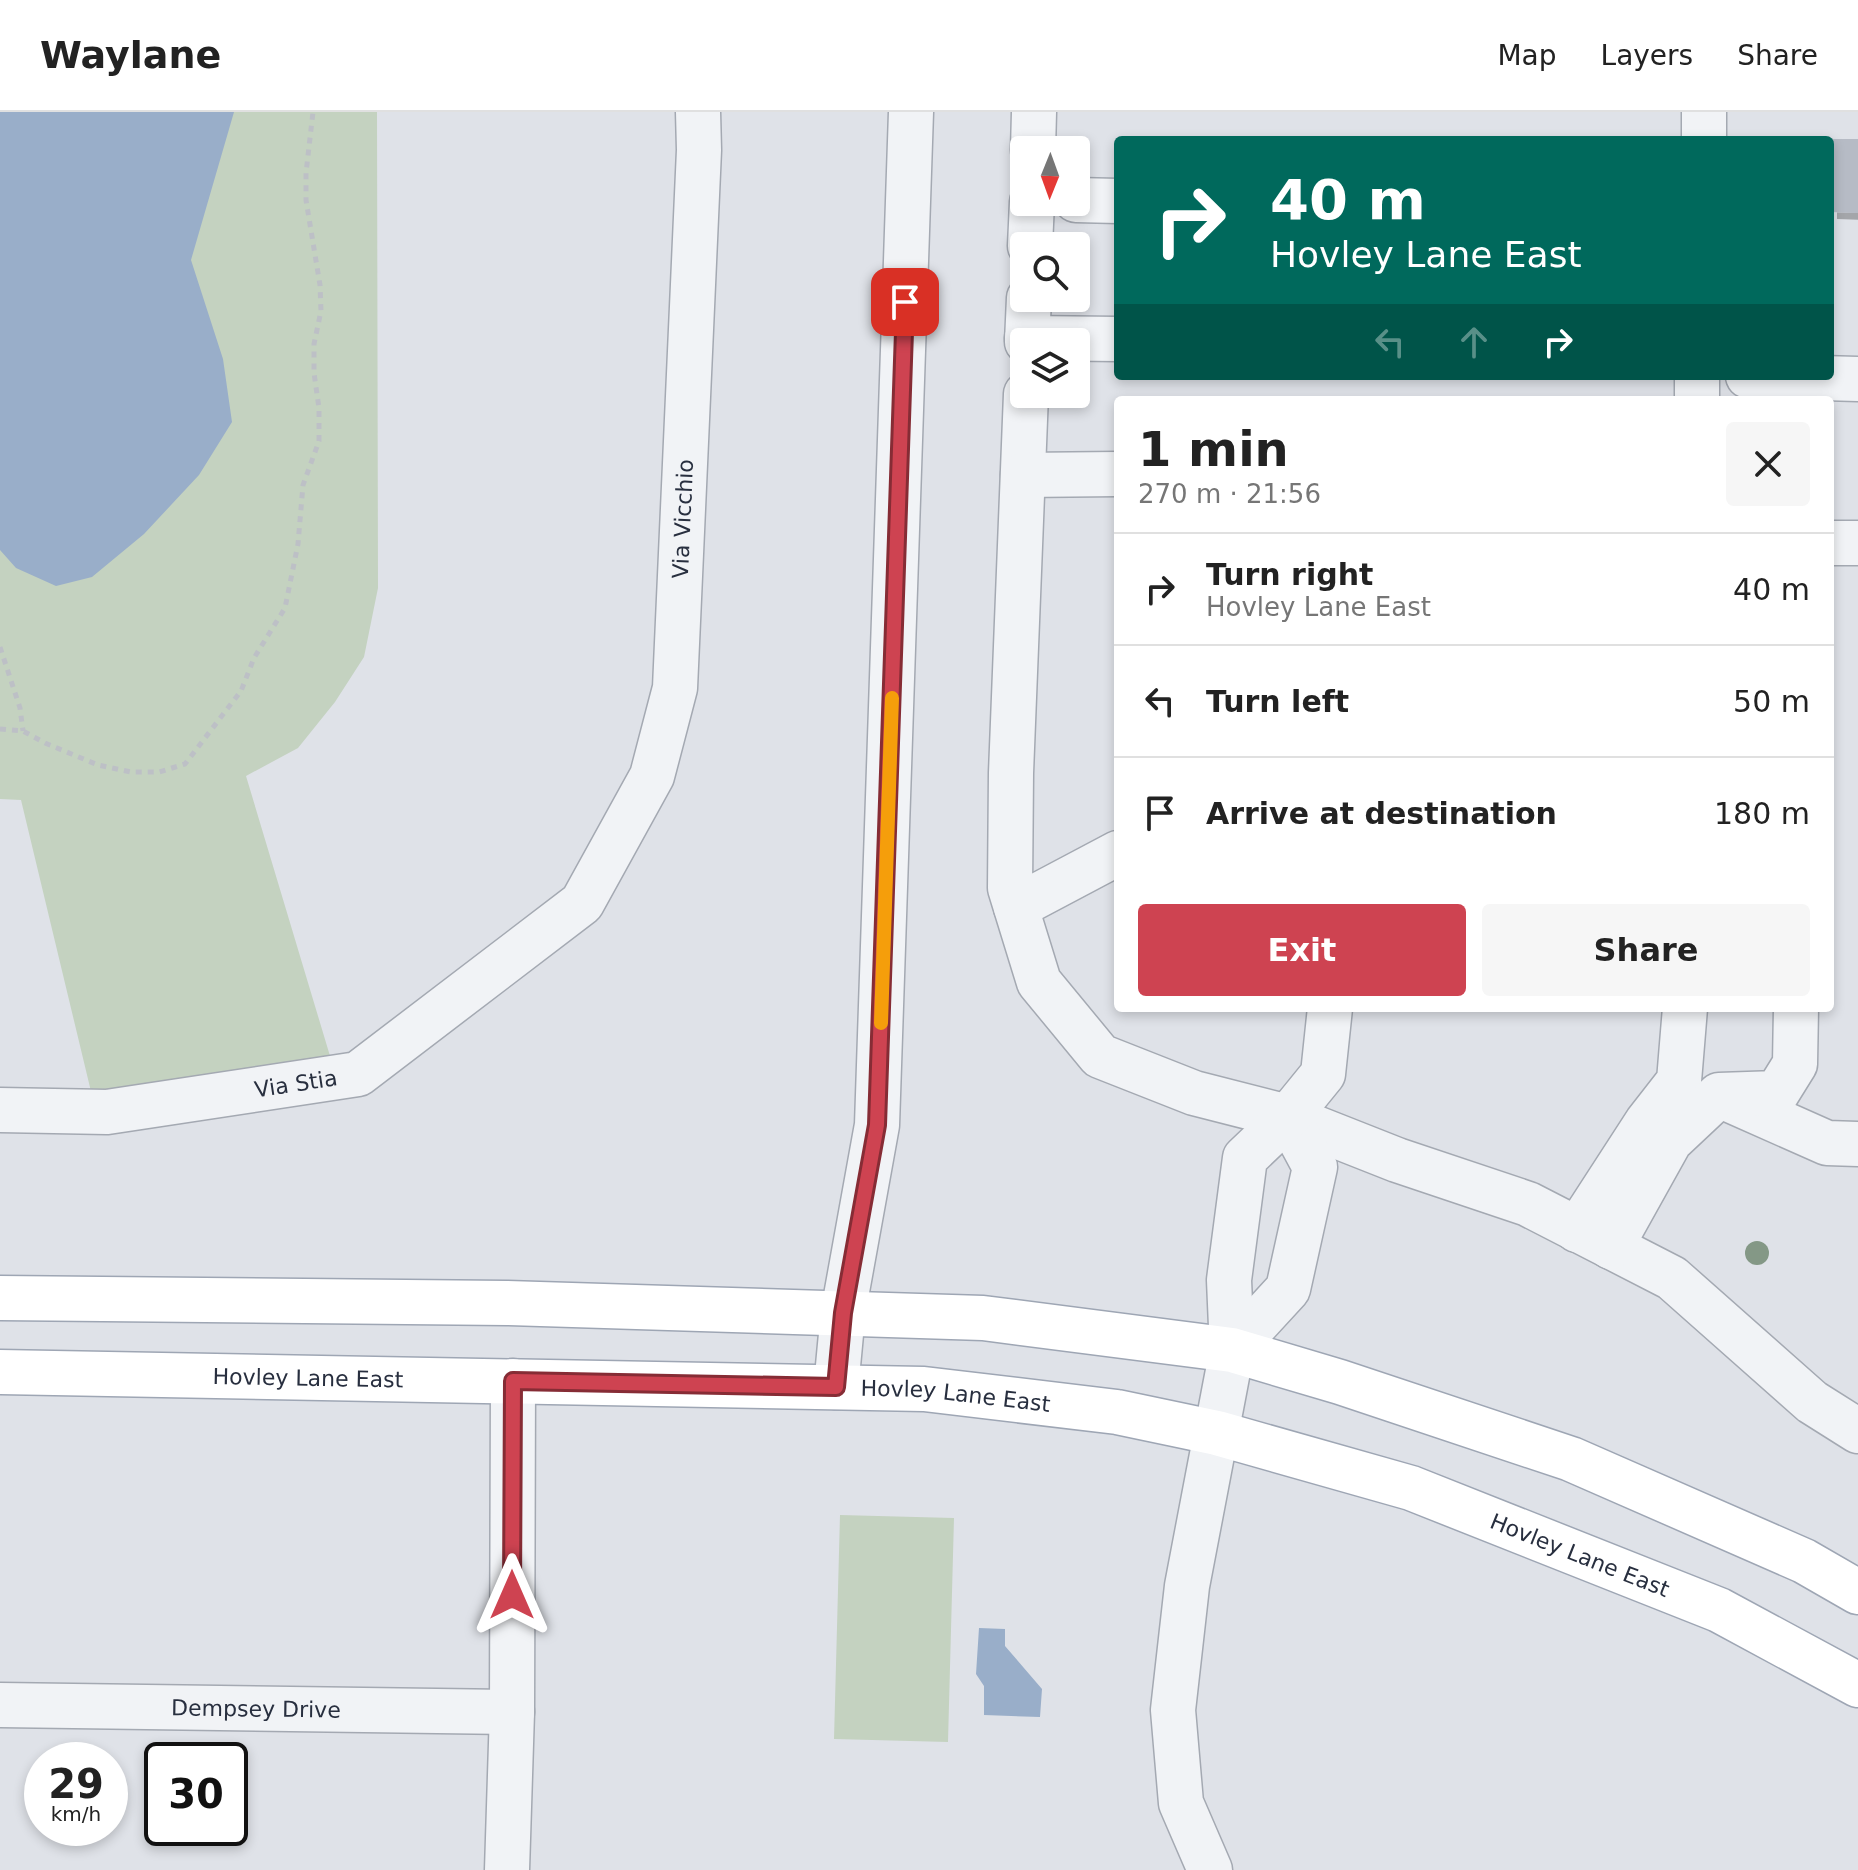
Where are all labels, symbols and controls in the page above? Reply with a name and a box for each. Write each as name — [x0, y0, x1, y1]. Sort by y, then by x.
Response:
text: Waylane — [40, 33, 221, 77]
text: Map — [1497, 39, 1557, 72]
text: Layers — [1601, 39, 1693, 72]
text: Share — [1737, 39, 1818, 72]
north arrow — [1010, 136, 1090, 216]
map controls — [1010, 136, 1090, 408]
text: 40 m — [1270, 167, 1426, 232]
icon: right — [1138, 168, 1242, 272]
button: search — [1010, 232, 1090, 312]
text: Hovley Lane East — [1270, 234, 1582, 275]
pin — [871, 268, 939, 336]
icon: arrive — [883, 280, 927, 324]
icon: left — [1368, 320, 1412, 364]
icon: ahead — [1452, 320, 1496, 364]
icon: right — [1536, 320, 1580, 364]
button: layers — [1010, 328, 1090, 408]
text: 1 min — [1138, 421, 1289, 477]
button: close — [1726, 422, 1810, 506]
street label: Via Vicchio — [667, 459, 698, 579]
text: 270 m · 21:56 — [1138, 479, 1321, 509]
text: Turn right — [1206, 557, 1373, 592]
icon: right — [1138, 567, 1182, 611]
text: 40 m — [1733, 572, 1810, 607]
text: Hovley Lane East — [1206, 592, 1431, 622]
icon: left — [1138, 679, 1182, 723]
text: Turn left — [1206, 684, 1349, 719]
text: 50 m — [1733, 684, 1810, 719]
icon: arrive — [1138, 791, 1182, 835]
text: Arrive at destination — [1206, 796, 1557, 831]
text: 180 m — [1714, 796, 1810, 831]
button: Exit — [1138, 904, 1466, 996]
button: Share — [1482, 904, 1810, 996]
street label: Via Stia — [253, 1065, 339, 1102]
street label: Hovley Lane East — [212, 1363, 404, 1392]
street label: Hovley Lane East — [860, 1375, 1052, 1416]
street label: Hovley Lane East — [1487, 1508, 1673, 1602]
position arrow — [470, 1553, 554, 1637]
street label: Dempsey Drive — [171, 1695, 341, 1722]
speed limit sign: 30 — [144, 1742, 248, 1846]
text: 29 — [48, 1761, 104, 1807]
text: km/h — [51, 1802, 101, 1826]

